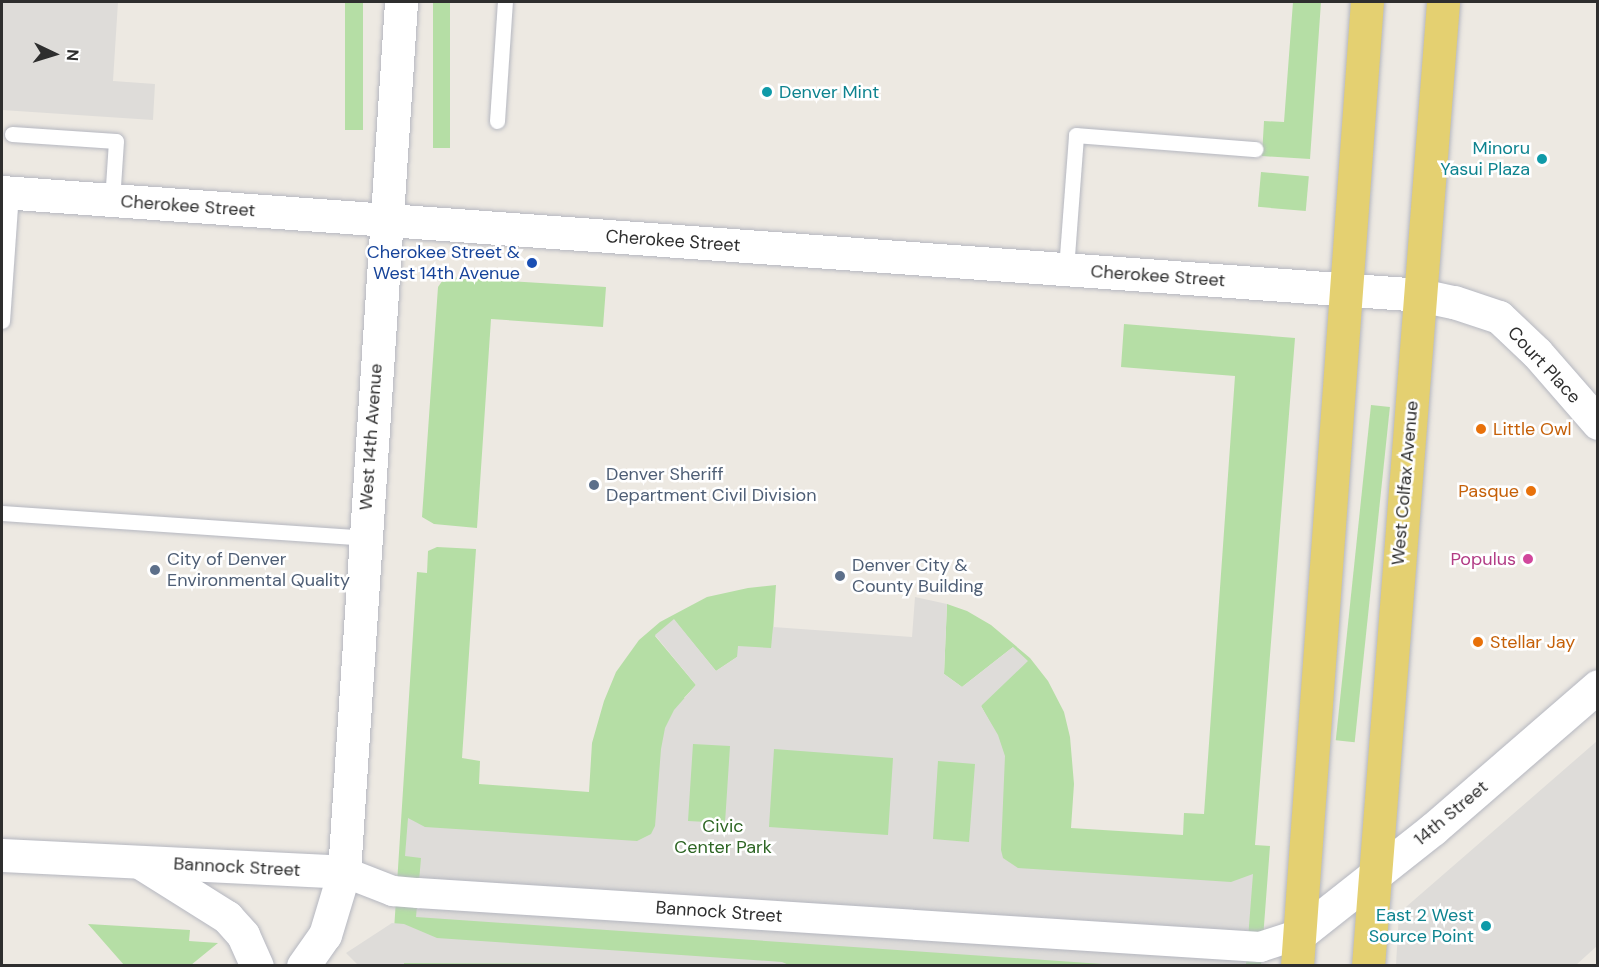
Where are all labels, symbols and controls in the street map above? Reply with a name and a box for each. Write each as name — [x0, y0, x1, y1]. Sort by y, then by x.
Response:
north arrow — [24, 24, 84, 84]
text: N — [62, 49, 83, 62]
place label: Denver Mint — [779, 81, 879, 103]
marker: Denver Mint — [760, 85, 774, 99]
place label: Minoru Yasui Plaza — [1440, 138, 1530, 180]
marker: Minoru Yasui Plaza — [1535, 152, 1549, 166]
street label: Cherokee Street — [120, 191, 256, 221]
street label: Cherokee Street — [605, 226, 741, 256]
place label: Cherokee Street & West 14th Avenue — [367, 242, 520, 284]
marker: Cherokee Street & West 14th Avenue — [525, 256, 539, 270]
street label: Cherokee Street — [1090, 261, 1226, 291]
street label: Court Place — [1503, 322, 1585, 408]
street label: West 14th Avenue — [355, 363, 387, 511]
street label: West Colfax Avenue — [1387, 400, 1423, 566]
place label: Little Owl — [1493, 418, 1572, 440]
marker: Little Owl — [1474, 422, 1488, 436]
place label: Denver Sheriff Department Civil Division — [606, 464, 817, 506]
marker: Denver Sheriff Department Civil Division — [587, 478, 601, 492]
place label: Pasque — [1458, 480, 1519, 502]
marker: Pasque — [1524, 484, 1538, 498]
place label: Populus — [1450, 548, 1516, 570]
place label: City of Denver Environmental Quality — [167, 549, 350, 592]
marker: Populus — [1521, 552, 1535, 566]
place label: Denver City & County Building — [852, 555, 984, 598]
marker: City of Denver Environmental Quality — [148, 563, 162, 577]
marker: Denver City & County Building — [833, 569, 847, 583]
place label: Stellar Jay — [1490, 631, 1575, 653]
marker: Stellar Jay — [1471, 635, 1485, 649]
street label: 14th Street — [1410, 776, 1492, 850]
park label: Civic Center Park — [674, 816, 772, 858]
street label: Bannock Street — [173, 853, 301, 881]
street label: Bannock Street — [655, 897, 783, 927]
place label: East 2 West Source Point — [1369, 905, 1474, 948]
marker: East 2 West Source Point — [1479, 919, 1493, 933]

